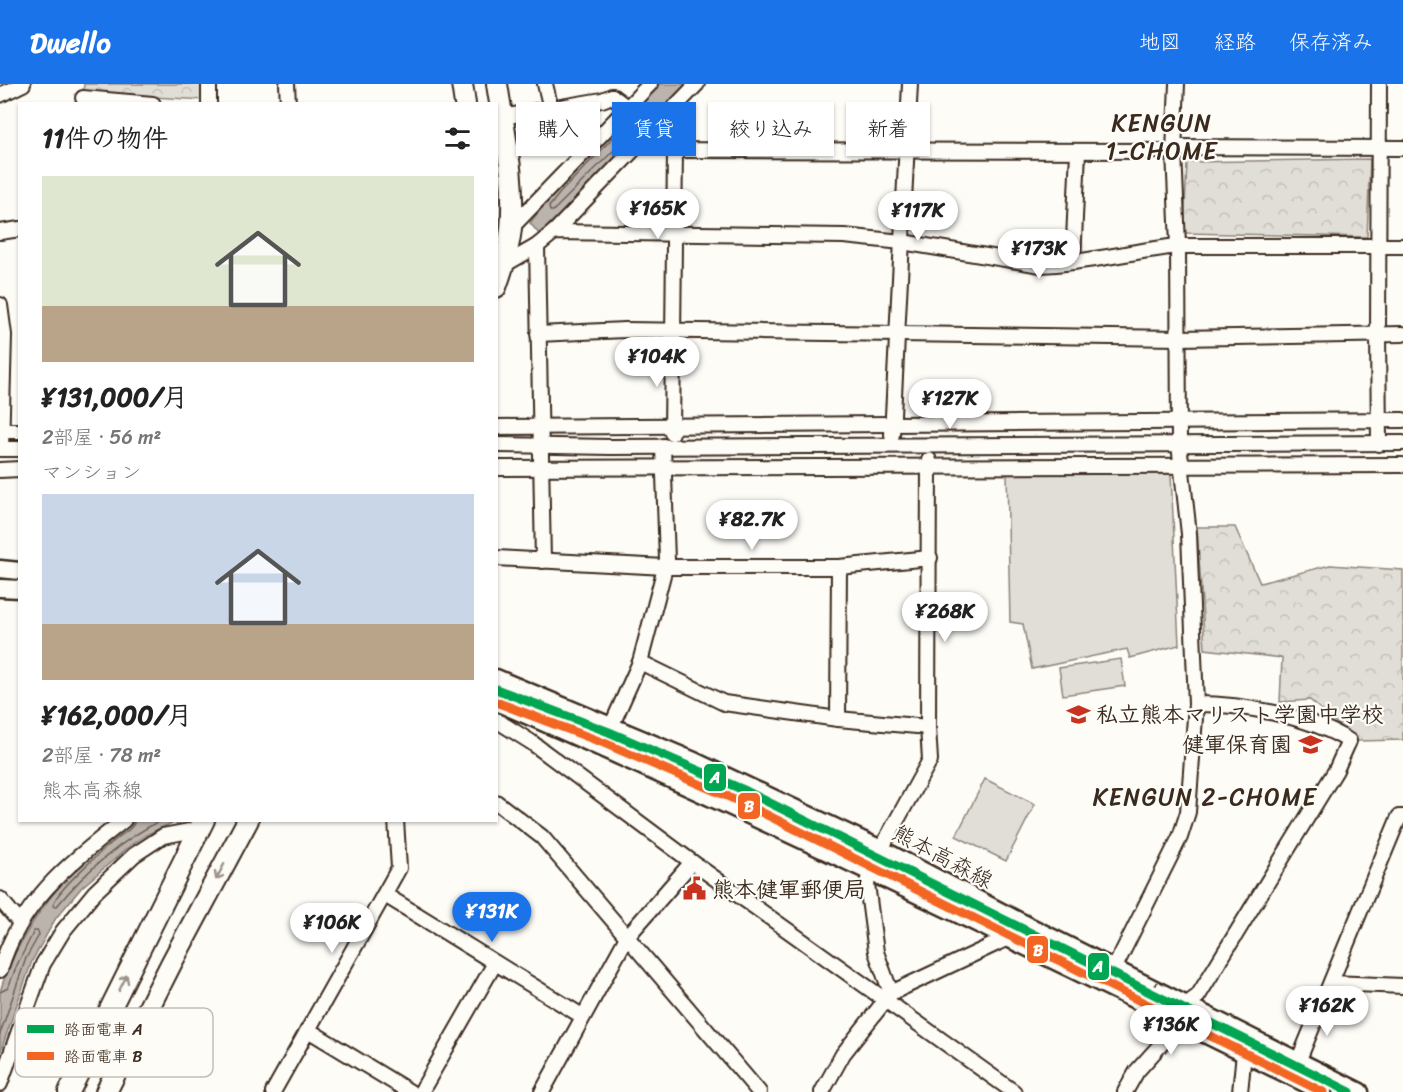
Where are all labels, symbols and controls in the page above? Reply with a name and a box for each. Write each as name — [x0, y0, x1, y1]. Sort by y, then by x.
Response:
text: Dwello — [30, 18, 111, 67]
text: 地図 — [1139, 23, 1181, 61]
text: 経路 — [1214, 23, 1256, 61]
text: 保存済み — [1289, 23, 1373, 61]
chip: 購入 — [516, 102, 600, 156]
chip: 賃貸 — [612, 102, 696, 156]
chip: 絞り込み — [708, 102, 834, 156]
chip: 新着 — [846, 102, 930, 156]
district label: KENGUN 1-CHOME — [1106, 102, 1218, 172]
text: 11件の物件 — [42, 115, 168, 161]
icon: filters — [441, 122, 474, 155]
pin: ¥165K — [616, 189, 700, 240]
text: ¥165K — [630, 191, 686, 226]
pin: ¥117K — [876, 191, 960, 242]
text: ¥117K — [892, 193, 944, 228]
icon: home — [204, 215, 312, 323]
pin: ¥173K — [997, 229, 1081, 280]
text: ¥173K — [1012, 231, 1066, 266]
pin: ¥104K — [615, 337, 699, 388]
text: ¥104K — [629, 339, 685, 374]
text: ¥131,000/月 — [42, 374, 188, 420]
pin: ¥127K — [908, 379, 992, 430]
text: ¥127K — [923, 381, 977, 416]
text: 2部屋 · 56 m² — [42, 420, 161, 455]
text: マンション — [42, 455, 141, 490]
pin: ¥82.7K — [703, 500, 801, 551]
text: ¥82.7K — [720, 502, 784, 537]
icon: home — [204, 533, 312, 641]
pin: ¥268K — [903, 592, 987, 643]
text: ¥268K — [916, 594, 974, 629]
text: ¥162,000/月 — [42, 692, 193, 738]
place label: 私立熊本マリスト学園中学校 — [1096, 695, 1384, 734]
school or university icon: 私立熊本マリスト学園中学校 — [1065, 701, 1091, 727]
place label: 健軍保育園 — [1182, 725, 1292, 764]
school or university icon: 健軍保育園 — [1297, 731, 1323, 757]
text: 2部屋 · 78 m² — [42, 738, 161, 773]
line badge: A — [703, 763, 727, 792]
text: A — [709, 763, 720, 792]
text: 熊本高森線 — [42, 773, 142, 808]
district label: KENGUN 2-CHOME — [1093, 776, 1318, 818]
line badge: B — [737, 792, 761, 820]
text: B — [744, 792, 755, 821]
street label: 熊本高森線 — [885, 813, 1000, 899]
one-way arrow — [214, 862, 225, 880]
place label: 熊本健軍郵便局 — [712, 870, 866, 909]
public building icon: 熊本健軍郵便局 — [681, 876, 707, 902]
pin: ¥131K — [450, 892, 534, 943]
text: ¥131K — [466, 894, 518, 929]
pin: ¥106K — [290, 903, 374, 954]
text: ¥106K — [304, 905, 360, 940]
line badge: B — [1026, 935, 1049, 964]
text: B — [1033, 936, 1044, 965]
line badge: A — [1087, 952, 1110, 981]
text: A — [1092, 952, 1103, 981]
one-way arrow — [118, 975, 129, 993]
pin: ¥162K — [1285, 986, 1369, 1037]
text: ¥162K — [1300, 988, 1354, 1023]
pin: ¥136K — [1129, 1005, 1213, 1056]
text: ¥136K — [1144, 1007, 1198, 1042]
legend — [15, 1008, 213, 1077]
text: 路面電車 A — [64, 1015, 143, 1044]
text: 路面電車 B — [64, 1042, 142, 1071]

